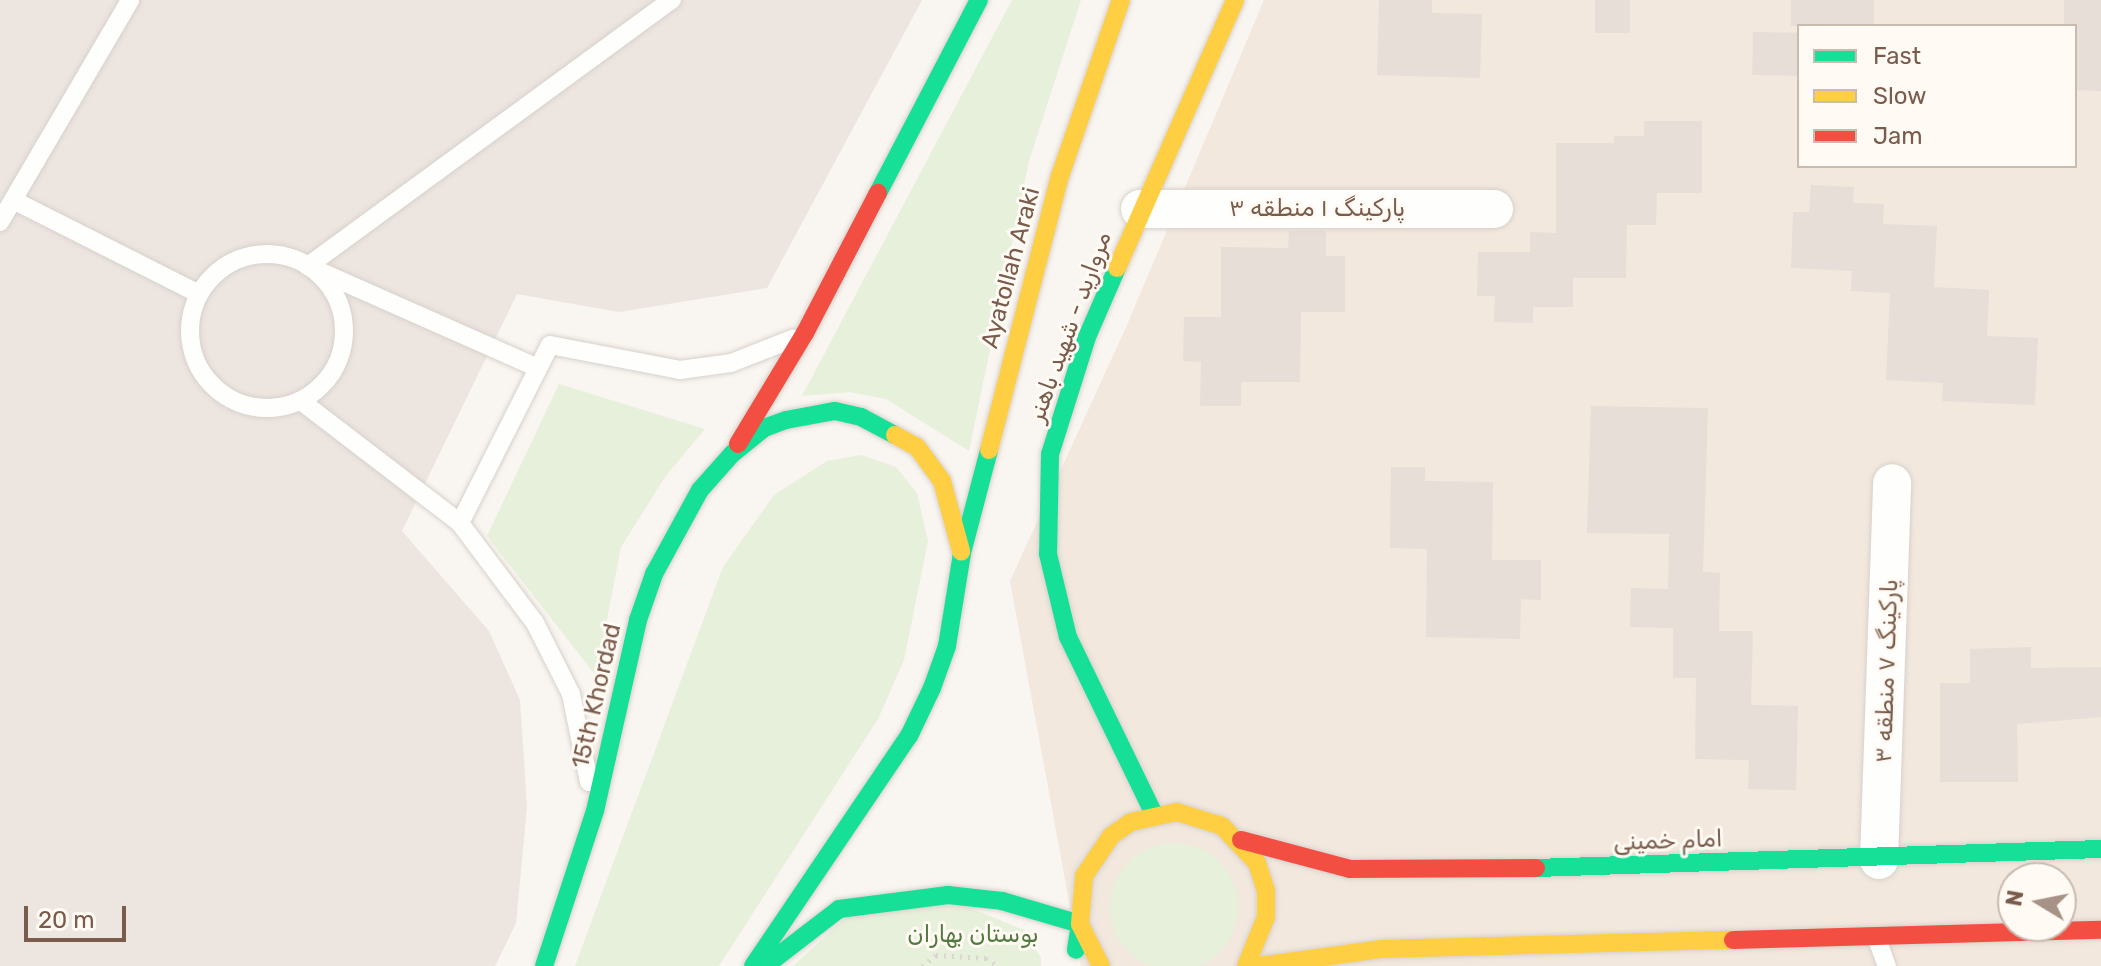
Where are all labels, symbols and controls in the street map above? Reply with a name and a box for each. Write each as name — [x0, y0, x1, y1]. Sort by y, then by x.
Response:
legend — [1797, 24, 2077, 168]
text: Fast — [1873, 42, 1921, 70]
text: Slow — [1873, 82, 1926, 110]
text: Jam — [1873, 122, 1923, 150]
street label: Ayatollah Araki — [976, 184, 1046, 352]
street label: پارکینگ ۱ منطقه ۳ — [1229, 195, 1405, 223]
street label: مروارید - شهید باهنر — [1022, 228, 1118, 426]
street label: پارکینگ ۷ منطقه ۳ — [1869, 579, 1905, 763]
street label: 15th Khordad — [566, 621, 628, 771]
street label: امام خمینی — [1613, 825, 1723, 857]
north arrow — [1997, 862, 2077, 942]
text: N — [2000, 888, 2030, 908]
scale bar — [28, 890, 130, 940]
text: 20 m — [38, 906, 95, 934]
park label: بوستان بهاران — [907, 921, 1039, 949]

